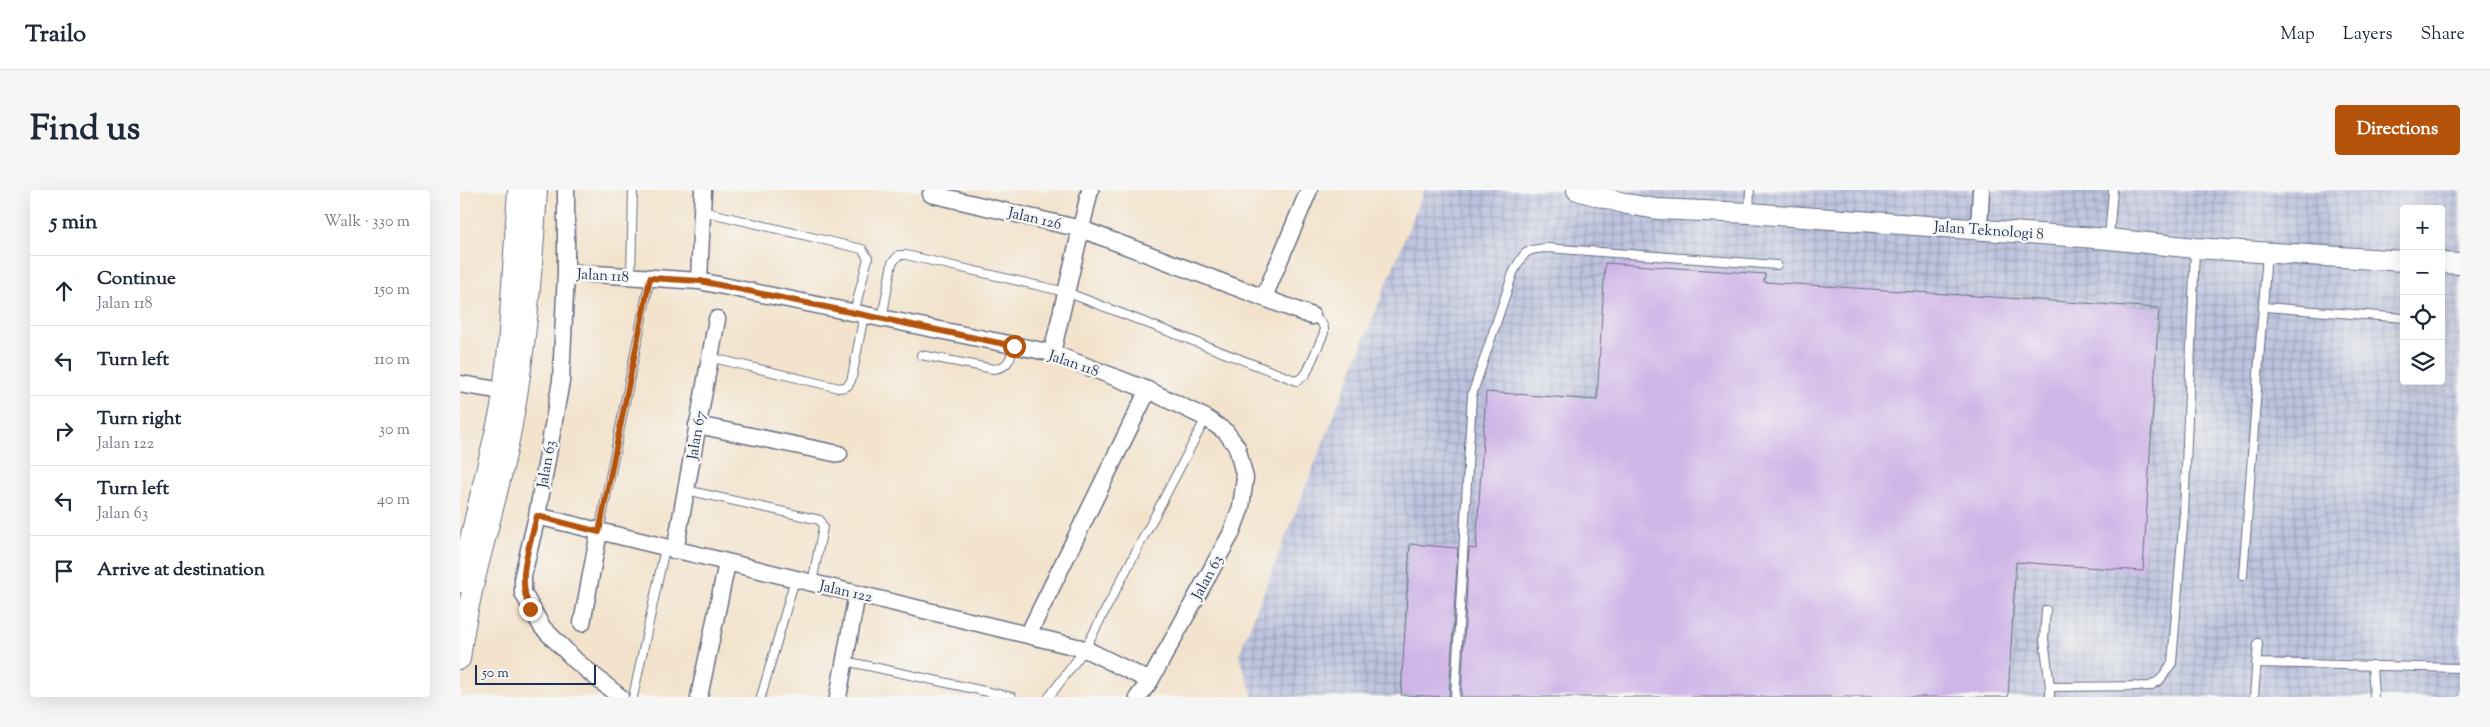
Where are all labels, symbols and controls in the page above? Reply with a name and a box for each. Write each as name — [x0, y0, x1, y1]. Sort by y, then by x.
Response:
text: Trailo — [25, 18, 86, 52]
text: Map — [2280, 22, 2315, 48]
text: Layers — [2343, 22, 2393, 48]
text: Share — [2421, 22, 2465, 48]
text: Find us — [30, 105, 140, 156]
button: Directions — [2335, 105, 2460, 155]
street label: Jalan 126 — [1005, 203, 1063, 236]
map controls — [2400, 205, 2445, 385]
button: + — [2400, 205, 2445, 250]
text: 5 min — [50, 208, 97, 238]
text: Walk · 330 m — [324, 211, 410, 234]
street label: Jalan Teknologi 8 — [1932, 217, 2045, 246]
button: − — [2400, 250, 2445, 295]
street label: Jalan 118 — [575, 265, 630, 288]
text: Continue — [97, 266, 176, 293]
icon: ahead — [50, 277, 78, 305]
text: 150 m — [374, 279, 410, 302]
text: Jalan 118 — [97, 293, 153, 316]
button: locate — [2400, 295, 2445, 340]
route start — [1003, 335, 1026, 358]
button: layers — [2400, 340, 2445, 385]
street label: Jalan 118 — [1044, 346, 1102, 383]
icon: left — [50, 347, 78, 375]
text: Turn left — [97, 347, 169, 374]
text: 110 m — [374, 349, 410, 372]
text: Turn right — [97, 406, 181, 433]
street label: Jalan 67 — [683, 409, 712, 462]
icon: right — [50, 417, 78, 445]
text: 30 m — [379, 419, 410, 442]
text: Jalan 122 — [97, 433, 154, 456]
street label: Jalan 63 — [533, 439, 562, 491]
text: Turn left — [97, 476, 169, 503]
icon: left — [50, 487, 78, 515]
text: 40 m — [377, 489, 410, 512]
text: Jalan 63 — [97, 503, 148, 526]
street label: Jalan 63 — [1187, 552, 1229, 605]
icon: arrive — [50, 557, 78, 585]
text: Arrive at destination — [97, 557, 265, 584]
street label: Jalan 122 — [816, 576, 874, 609]
route end — [519, 598, 542, 621]
scale bar — [475, 662, 596, 685]
text: 50 m — [482, 664, 509, 684]

